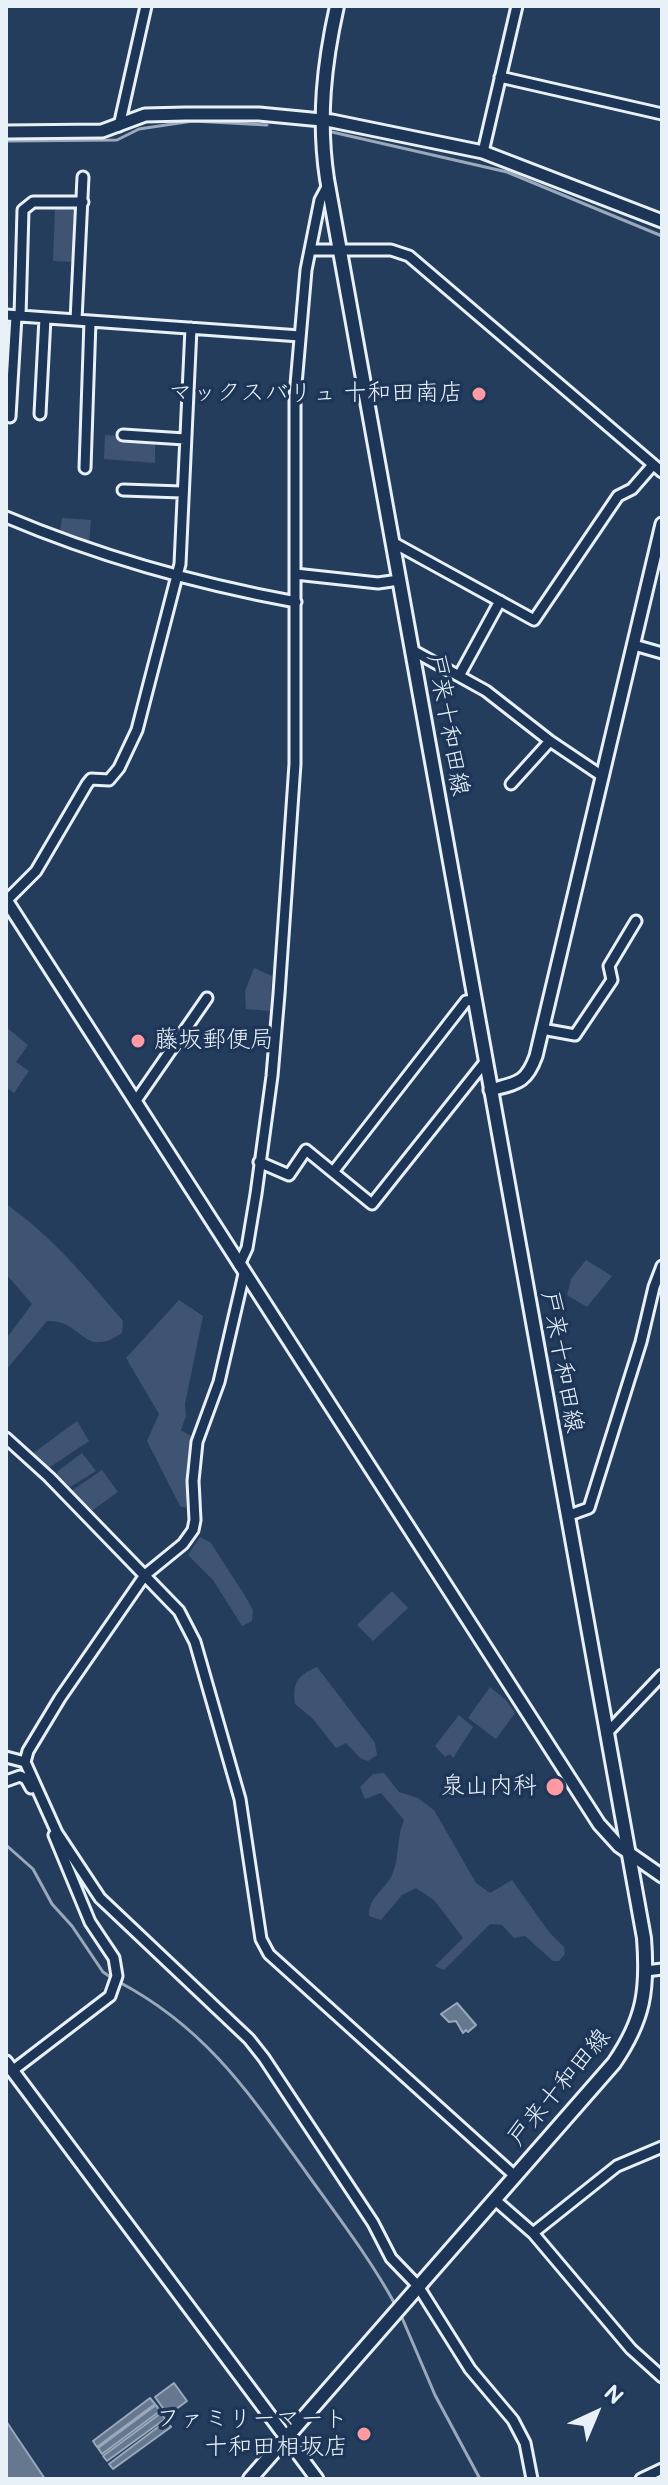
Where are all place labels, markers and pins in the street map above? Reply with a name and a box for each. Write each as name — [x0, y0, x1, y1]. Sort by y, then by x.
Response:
place label: マックスバリュ 十和田南店 — [169, 380, 463, 408]
marker: マックスバリュ 十和田南店 — [470, 385, 488, 403]
place label: 藤坂郵便局 — [154, 1027, 274, 1055]
marker: 藤坂郵便局 — [129, 1032, 147, 1050]
place label: 泉山内科 — [441, 1773, 537, 1801]
marker: 泉山内科 — [544, 1776, 566, 1798]
place label: ファミリーマート 十和田相坂店 — [156, 2406, 348, 2462]
marker: ファミリーマート 十和田相坂店 — [355, 2425, 373, 2443]

